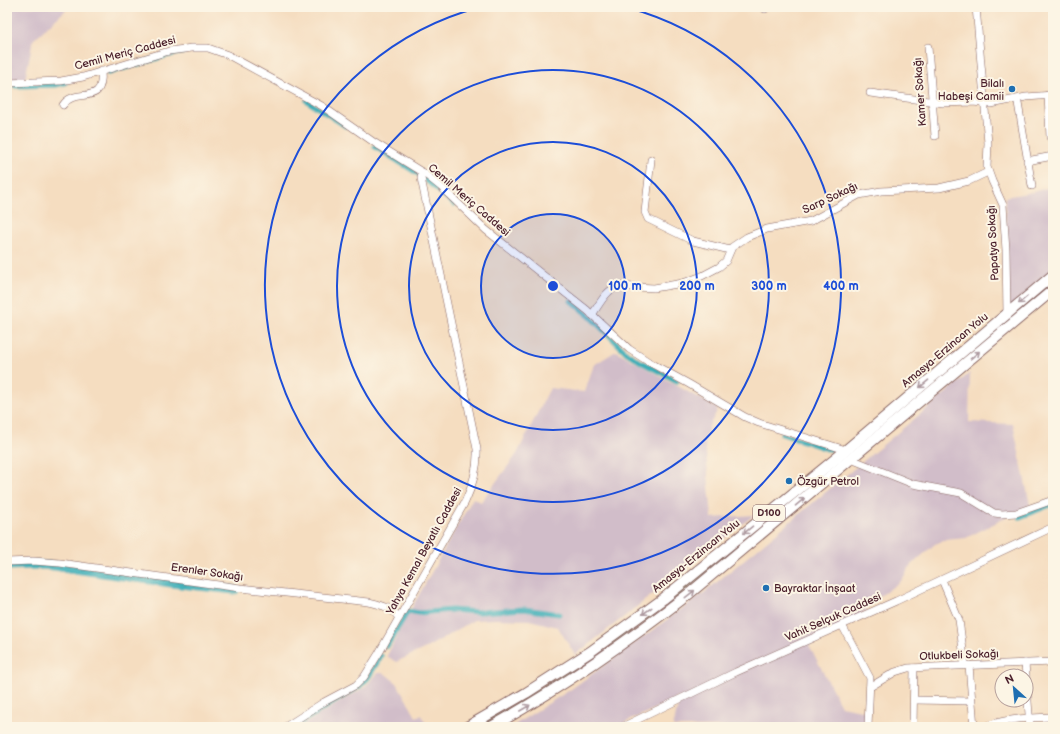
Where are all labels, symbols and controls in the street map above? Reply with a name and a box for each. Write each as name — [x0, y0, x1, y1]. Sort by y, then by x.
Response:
street label: Cemil Meriç Caddesi — [73, 33, 177, 73]
street label: Kamer Sokağı — [911, 57, 929, 127]
place label: Bilalı Habeşi Camii — [938, 77, 1004, 103]
marker: Bilalı Habeşi Camii — [1007, 84, 1017, 94]
street label: Cemil Meriç Caddesi — [425, 161, 513, 239]
street label: Sarp Sokağı — [800, 180, 860, 216]
street label: Papatya Sokağı — [985, 205, 1001, 281]
centre of rings — [546, 279, 560, 293]
text: 100 m — [608, 279, 642, 294]
text: 200 m — [679, 279, 715, 294]
text: 300 m — [751, 279, 787, 294]
text: 400 m — [823, 279, 859, 294]
one-way arrow — [1018, 296, 1029, 305]
street label: Amasya-Erzincan Yolu — [899, 310, 991, 390]
one-way arrow — [970, 351, 980, 360]
one-way arrow — [918, 379, 929, 388]
place label: Özgür Petrol — [797, 474, 859, 488]
marker: Özgür Petrol — [784, 476, 794, 486]
street label: Yahya Kemal Beyatlı Caddesi — [383, 485, 464, 618]
one-way arrow — [795, 497, 806, 506]
road number: D100 — [753, 505, 785, 521]
street label: Amasya-Erzincan Yolu — [650, 517, 742, 595]
one-way arrow — [743, 525, 754, 534]
street label: Erenler Sokağı — [170, 561, 244, 583]
place label: Bayraktar İnşaat — [774, 582, 856, 595]
marker: Bayraktar İnşaat — [761, 583, 771, 593]
one-way arrow — [684, 590, 695, 598]
street label: Vahit Selçuk Caddesi — [783, 590, 883, 644]
one-way arrow — [642, 607, 653, 615]
street label: Otlukbeli Sokağı — [919, 647, 999, 663]
north arrow — [994, 668, 1034, 708]
text: N — [1003, 672, 1016, 687]
one-way arrow — [519, 703, 531, 711]

